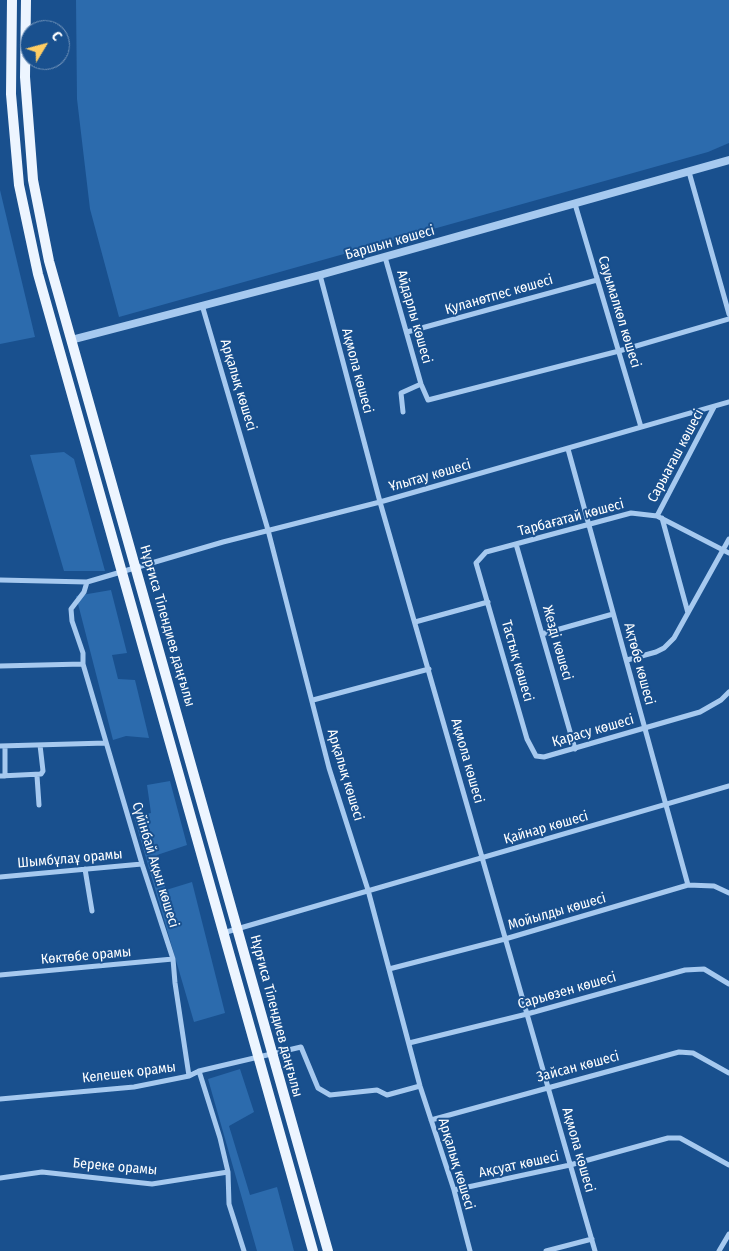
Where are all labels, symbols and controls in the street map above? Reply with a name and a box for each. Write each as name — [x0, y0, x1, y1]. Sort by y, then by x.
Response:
north arrow — [20, 20, 70, 70]
text: С — [48, 28, 66, 44]
street label: Баршын көшесі — [343, 222, 437, 264]
street label: Сауымалкөл көшесі — [594, 254, 644, 370]
street label: Айдарлы көшесі — [393, 268, 435, 366]
street label: Қуланөтпес көшесі — [443, 272, 555, 318]
street label: Ақмола көшесі — [338, 327, 376, 415]
street label: Арқалық көшесі — [216, 337, 260, 433]
street label: Сарыағаш көшесі — [644, 407, 708, 505]
street label: Ұлытау көшесі — [387, 456, 473, 496]
street label: Тарбағатай көшесі — [516, 496, 626, 540]
street label: Нұрғиса Тілендиев даңғылы — [136, 543, 198, 709]
street label: Жезді көшесі — [538, 604, 576, 682]
street label: Тастық көшесі — [497, 618, 537, 704]
street label: Ақтөбе көшесі — [620, 621, 658, 707]
street label: Қарасу көшесі — [550, 711, 636, 751]
street label: Ақмола көшесі — [447, 717, 487, 805]
street label: Арқалық көшесі — [323, 727, 367, 823]
street label: Сүйінбай Ақын көшесі — [128, 800, 182, 930]
street label: Қайнар көшесі — [502, 808, 590, 848]
street label: Шымбұлаұ орамы — [17, 846, 123, 872]
street label: Мойылды көшесі — [506, 890, 608, 934]
street label: Нұрғиса Тілендиев даңғылы — [246, 933, 306, 1099]
street label: Көктөбе орамы — [40, 944, 132, 968]
street label: Сарыөзен көшесі — [516, 969, 618, 1013]
street label: Зайсан көшесі — [535, 1048, 621, 1086]
street label: Келешек орамы — [81, 1059, 177, 1087]
street label: Ақмола көшесі — [558, 1106, 598, 1194]
street label: Арқалық көшесі — [434, 1116, 478, 1212]
street label: Ақсуат көшесі — [477, 1148, 561, 1182]
street label: Береке орамы — [72, 1155, 158, 1179]

